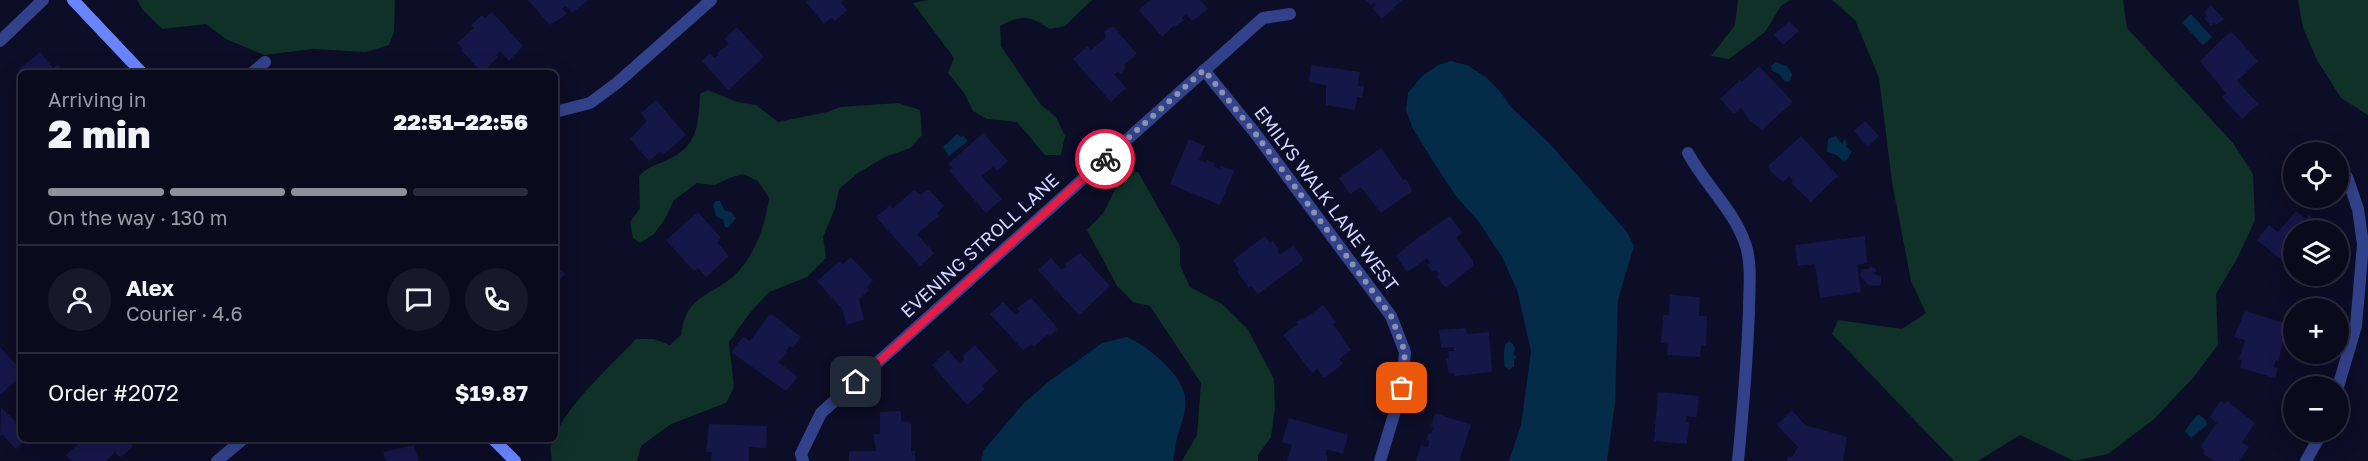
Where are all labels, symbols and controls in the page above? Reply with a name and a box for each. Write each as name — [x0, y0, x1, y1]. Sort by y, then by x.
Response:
text: Arriving in — [48, 87, 146, 111]
street label: EMILYS WALK LANE WEST — [1250, 102, 1403, 295]
text: 22:51–22:56 — [394, 108, 528, 135]
text: 2 min — [48, 110, 151, 157]
courier — [1075, 129, 1135, 189]
map controls — [2283, 142, 2349, 442]
button: locate — [2283, 142, 2349, 208]
icon: bike — [1089, 143, 1122, 176]
street label: EVENING STROLL LANE — [896, 168, 1063, 322]
text: On the way · 130 m — [48, 205, 227, 229]
button: layers — [2283, 220, 2349, 286]
button: person — [48, 268, 111, 331]
button: chat — [387, 268, 450, 331]
button: phone — [465, 268, 528, 331]
text: Alex — [126, 274, 174, 301]
button: + — [2283, 298, 2349, 364]
text: Courier · 4.6 — [126, 301, 243, 325]
pin — [830, 356, 881, 407]
pin — [1376, 362, 1427, 413]
icon: home — [839, 365, 872, 398]
icon: bag — [1385, 371, 1418, 404]
button: − — [2283, 376, 2349, 442]
text: Order #2072 — [48, 379, 179, 406]
text: $19.87 — [455, 379, 528, 406]

